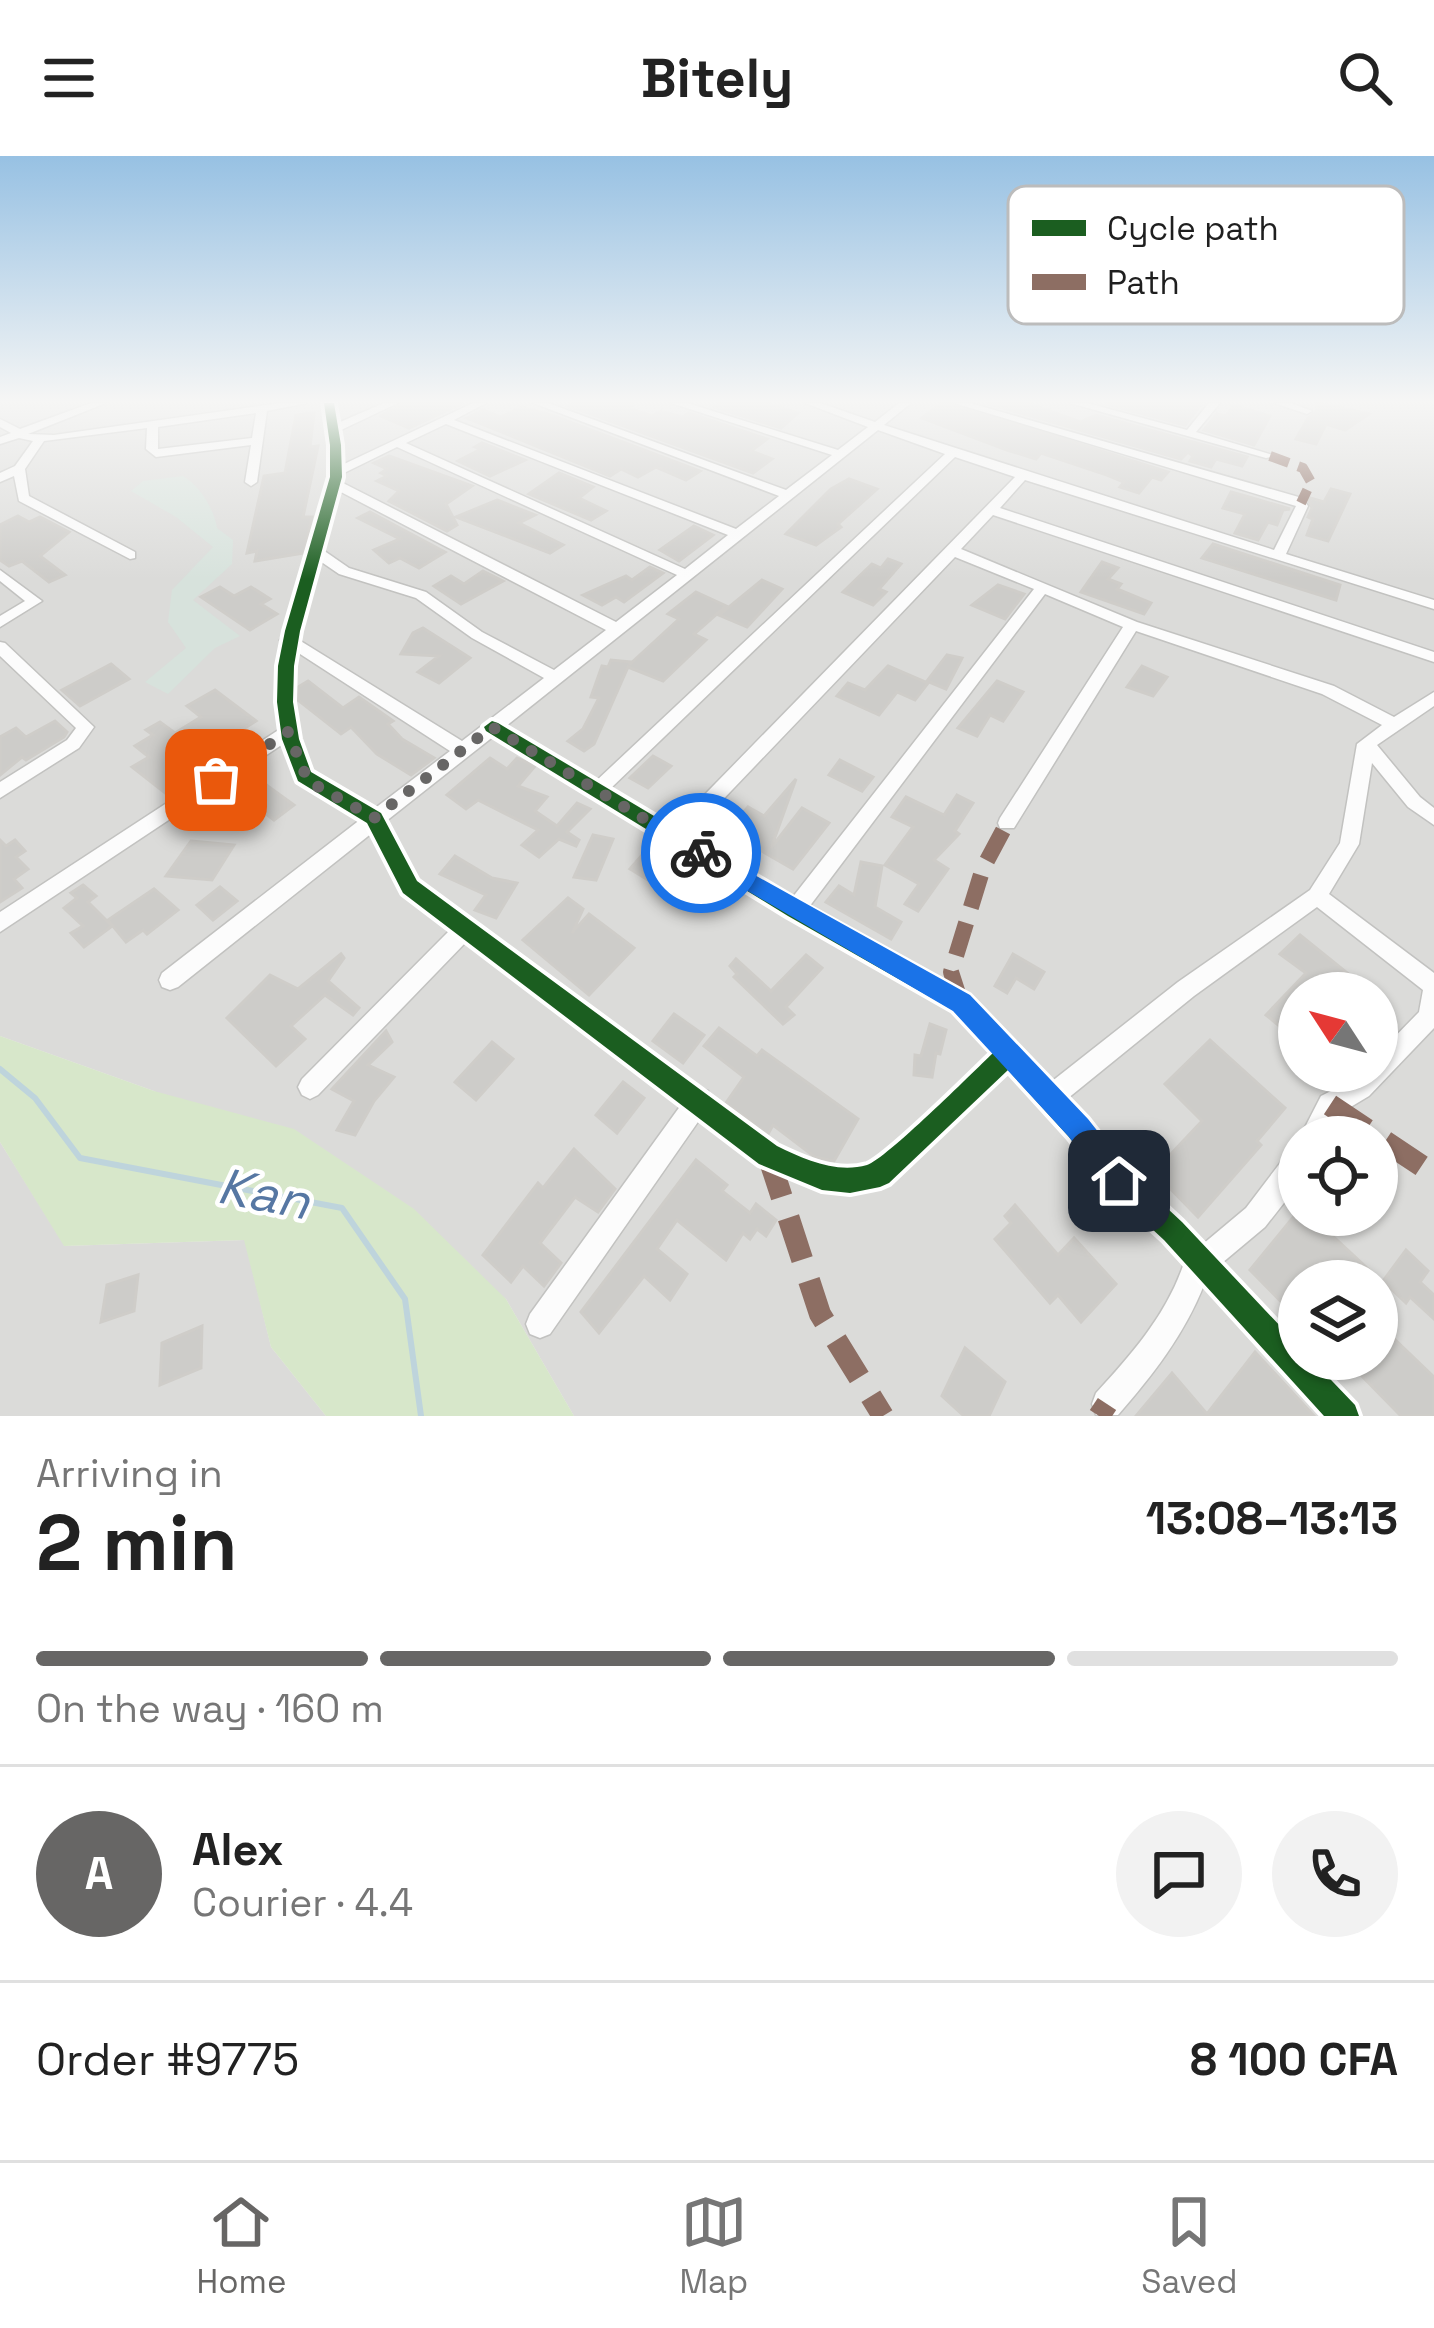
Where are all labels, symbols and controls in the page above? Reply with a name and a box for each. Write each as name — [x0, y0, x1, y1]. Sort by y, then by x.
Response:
text: Bitely — [641, 44, 793, 113]
icon: menu — [36, 45, 102, 111]
icon: search — [1332, 45, 1398, 111]
legend — [1008, 186, 1404, 324]
text: Cycle path — [1107, 208, 1279, 250]
text: Path — [1107, 262, 1180, 304]
pin — [165, 729, 267, 831]
icon: bag — [183, 747, 249, 813]
courier — [641, 793, 761, 913]
icon: bike — [668, 820, 734, 886]
north arrow — [1278, 972, 1398, 1092]
map controls — [1278, 972, 1398, 1380]
button: locate — [1278, 1116, 1398, 1236]
pin — [1068, 1130, 1170, 1232]
icon: home — [1086, 1148, 1152, 1214]
water label: Kan — [213, 1153, 316, 1234]
button: layers — [1278, 1260, 1398, 1380]
text: Arriving in — [36, 1449, 223, 1498]
text: 13:08–13:13 — [1146, 1490, 1398, 1547]
text: 2 min — [36, 1493, 238, 1593]
text: On the way · 160 m — [36, 1684, 384, 1733]
button: chat — [1116, 1811, 1242, 1937]
button: phone — [1272, 1811, 1398, 1937]
text: Alex — [192, 1821, 284, 1878]
text: A — [85, 1845, 113, 1902]
text: Courier · 4.4 — [192, 1878, 413, 1927]
text: Order #9775 — [36, 2031, 299, 2088]
text: 8 100 CFA — [1190, 2031, 1398, 2088]
tab: Home — [197, 2189, 286, 2303]
tab: Map — [679, 2189, 748, 2303]
tab: Saved — [1141, 2189, 1237, 2303]

